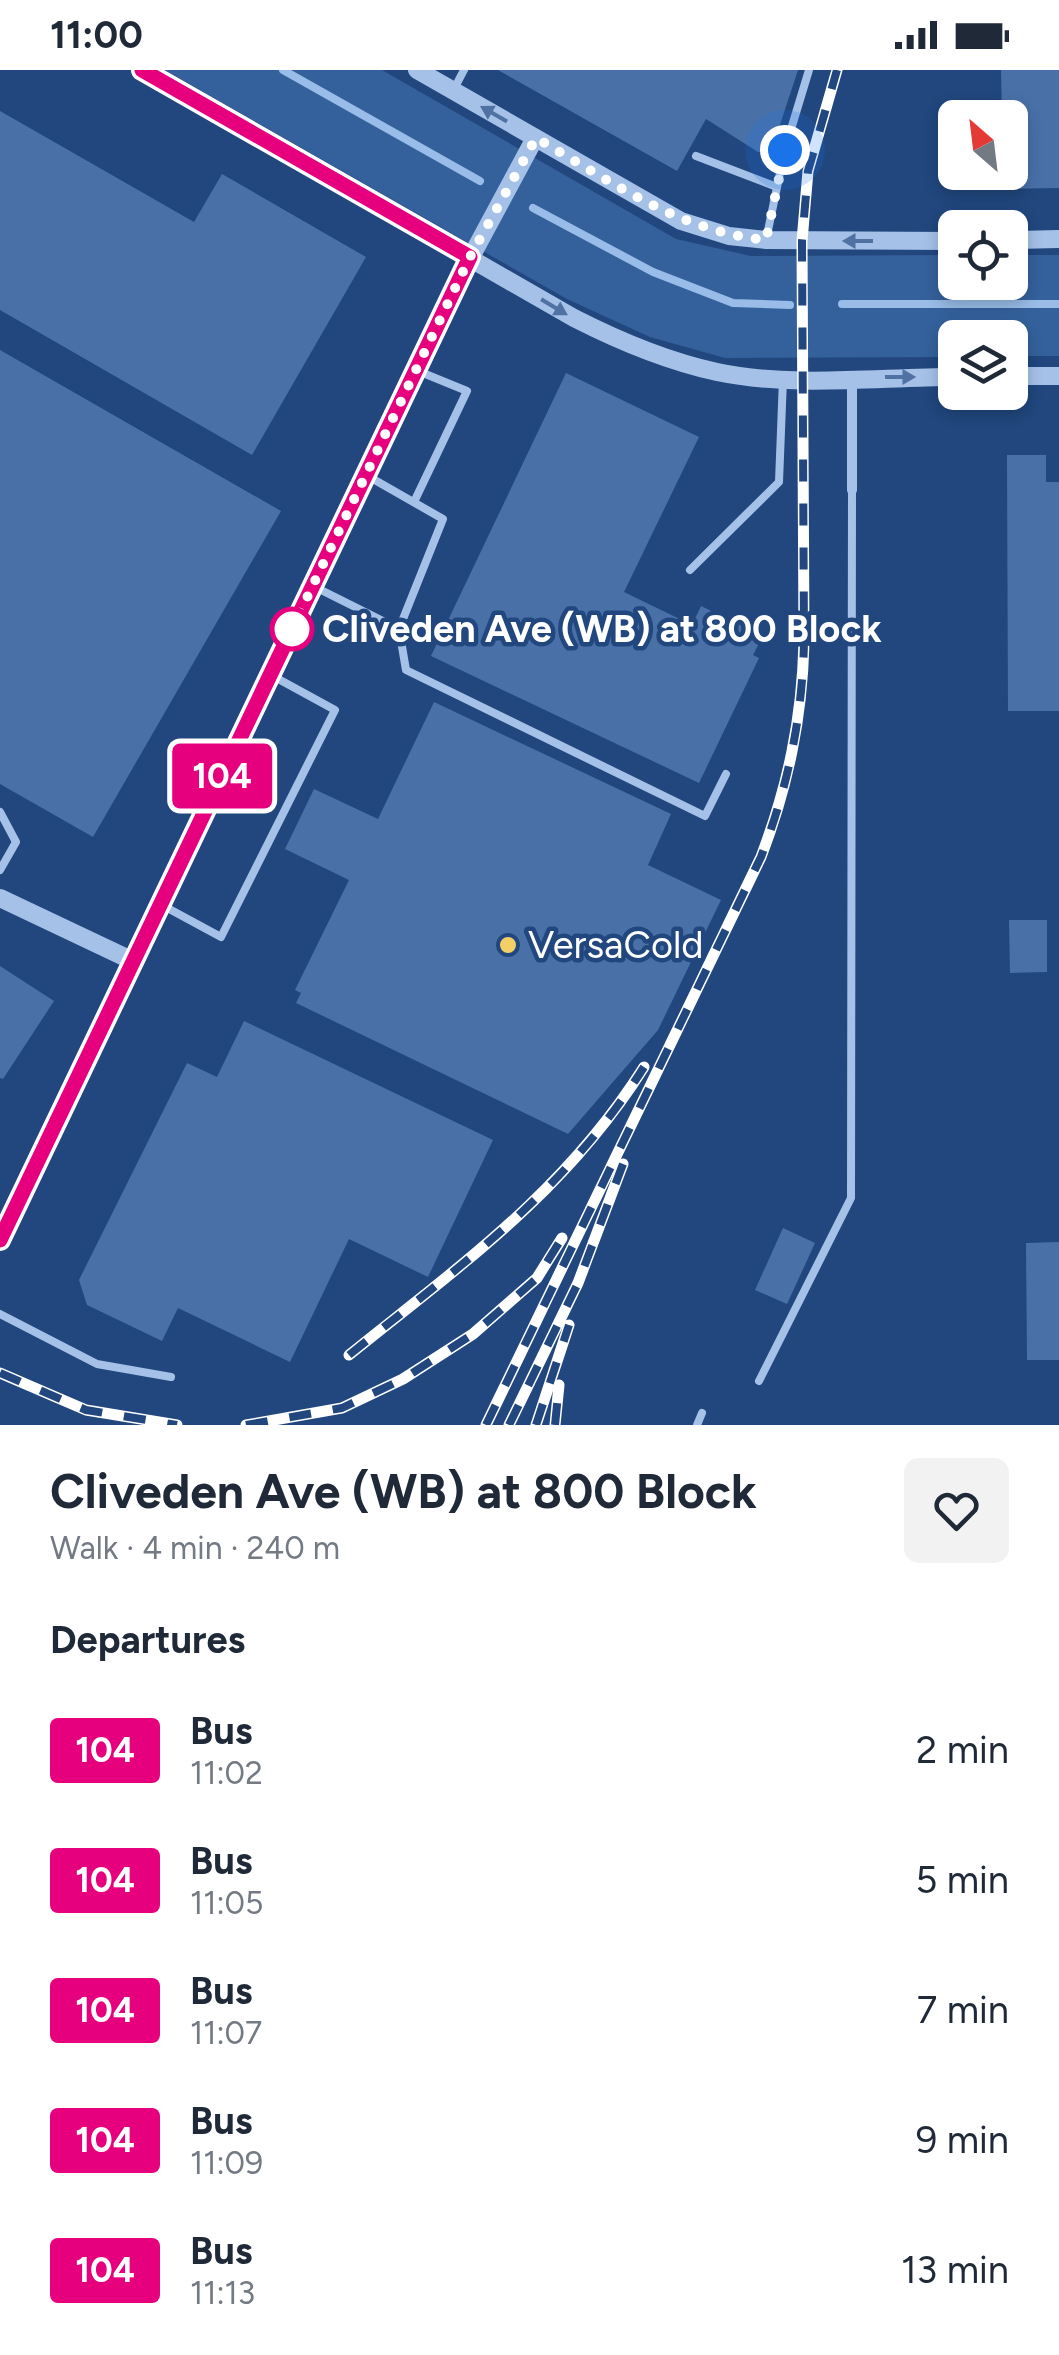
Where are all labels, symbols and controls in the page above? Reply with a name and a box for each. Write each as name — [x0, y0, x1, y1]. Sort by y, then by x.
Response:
text: 11:00 — [50, 12, 143, 58]
north arrow — [938, 100, 1028, 190]
map controls — [938, 100, 1028, 410]
one-way arrow — [479, 106, 508, 123]
your location — [760, 125, 810, 175]
button: locate — [938, 210, 1028, 300]
one-way arrow — [841, 233, 873, 249]
one-way arrow — [540, 298, 568, 315]
button: layers — [938, 320, 1028, 410]
one-way arrow — [885, 369, 917, 385]
place label: Cliveden Ave (WB) at 800 Block — [322, 606, 882, 652]
marker: Cliveden Ave (WB) at 800 Block — [271, 608, 313, 650]
line badge: 104 — [164, 744, 280, 808]
text: 104 — [192, 755, 252, 797]
place label: VersaCold — [528, 922, 704, 968]
marker: VersaCold — [497, 934, 519, 956]
button: heart — [904, 1458, 1009, 1563]
text: Cliveden Ave (WB) at 800 Block — [50, 1462, 757, 1520]
text: Walk · 4 min · 240 m — [50, 1529, 340, 1567]
text: Departures — [50, 1617, 245, 1663]
text: Bus — [190, 1708, 253, 1754]
text: 2 min — [916, 1727, 1009, 1773]
text: 104 — [75, 1729, 135, 1771]
text: 11:02 — [190, 1754, 263, 1792]
text: Bus — [190, 1838, 253, 1884]
text: 5 min — [915, 1857, 1009, 1903]
text: 104 — [75, 1859, 135, 1901]
text: 11:05 — [190, 1884, 263, 1922]
text: Bus — [190, 1968, 253, 2014]
text: 7 min — [917, 1987, 1009, 2033]
text: 104 — [75, 1989, 135, 2031]
text: 11:07 — [190, 2014, 262, 2052]
text: Bus — [190, 2098, 253, 2144]
text: 9 min — [916, 2117, 1009, 2163]
text: 104 — [75, 2119, 135, 2161]
text: 11:09 — [190, 2144, 263, 2182]
text: Bus — [190, 2228, 253, 2274]
text: 13 min — [901, 2247, 1009, 2293]
text: 104 — [75, 2249, 135, 2291]
text: 11:13 — [190, 2274, 255, 2312]

